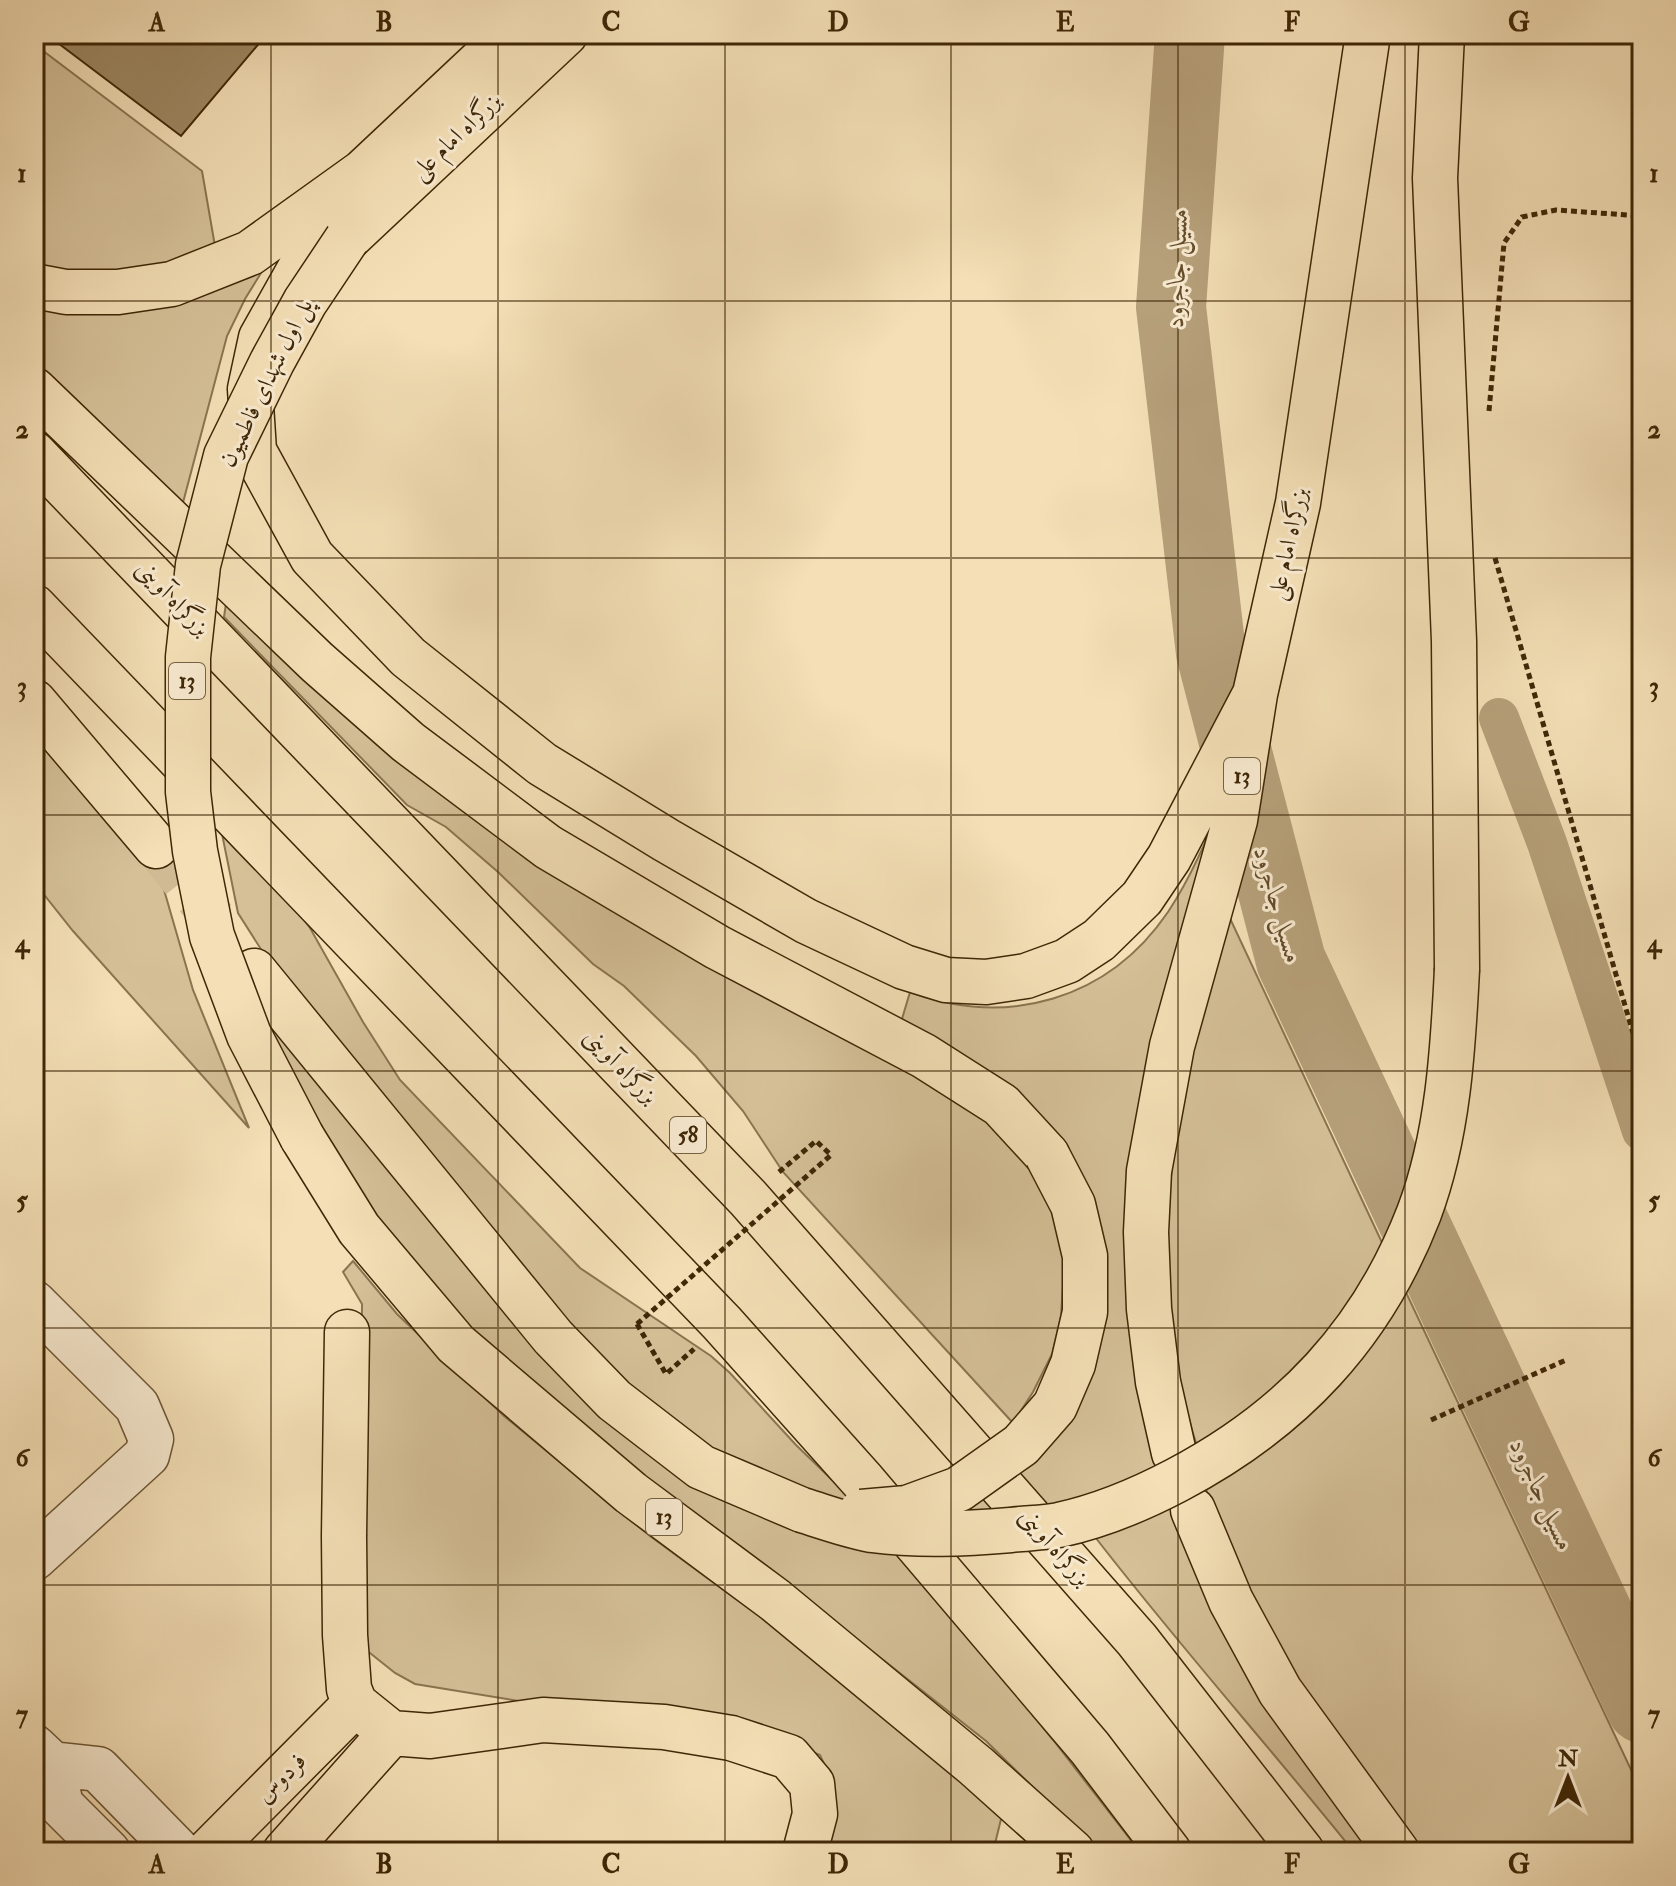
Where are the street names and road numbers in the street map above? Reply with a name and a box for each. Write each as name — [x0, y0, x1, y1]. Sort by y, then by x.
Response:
street label: بزرگراه امام علی — [403, 84, 511, 191]
street label: پل اول شهدای فاطمیون — [212, 292, 322, 473]
street label: بزرگراه امام علی — [1260, 485, 1320, 604]
street label: بزرگراه آوینی — [129, 553, 218, 643]
road number: 13 — [169, 663, 205, 699]
road number: 13 — [1224, 758, 1260, 794]
street label: بزرگراه آوینی — [577, 1021, 666, 1111]
road number: 58 — [670, 1117, 706, 1153]
road number: 13 — [646, 1499, 682, 1535]
street label: بزرگراه آوینی — [1012, 1501, 1098, 1593]
street label: فردوس — [249, 1746, 313, 1810]

